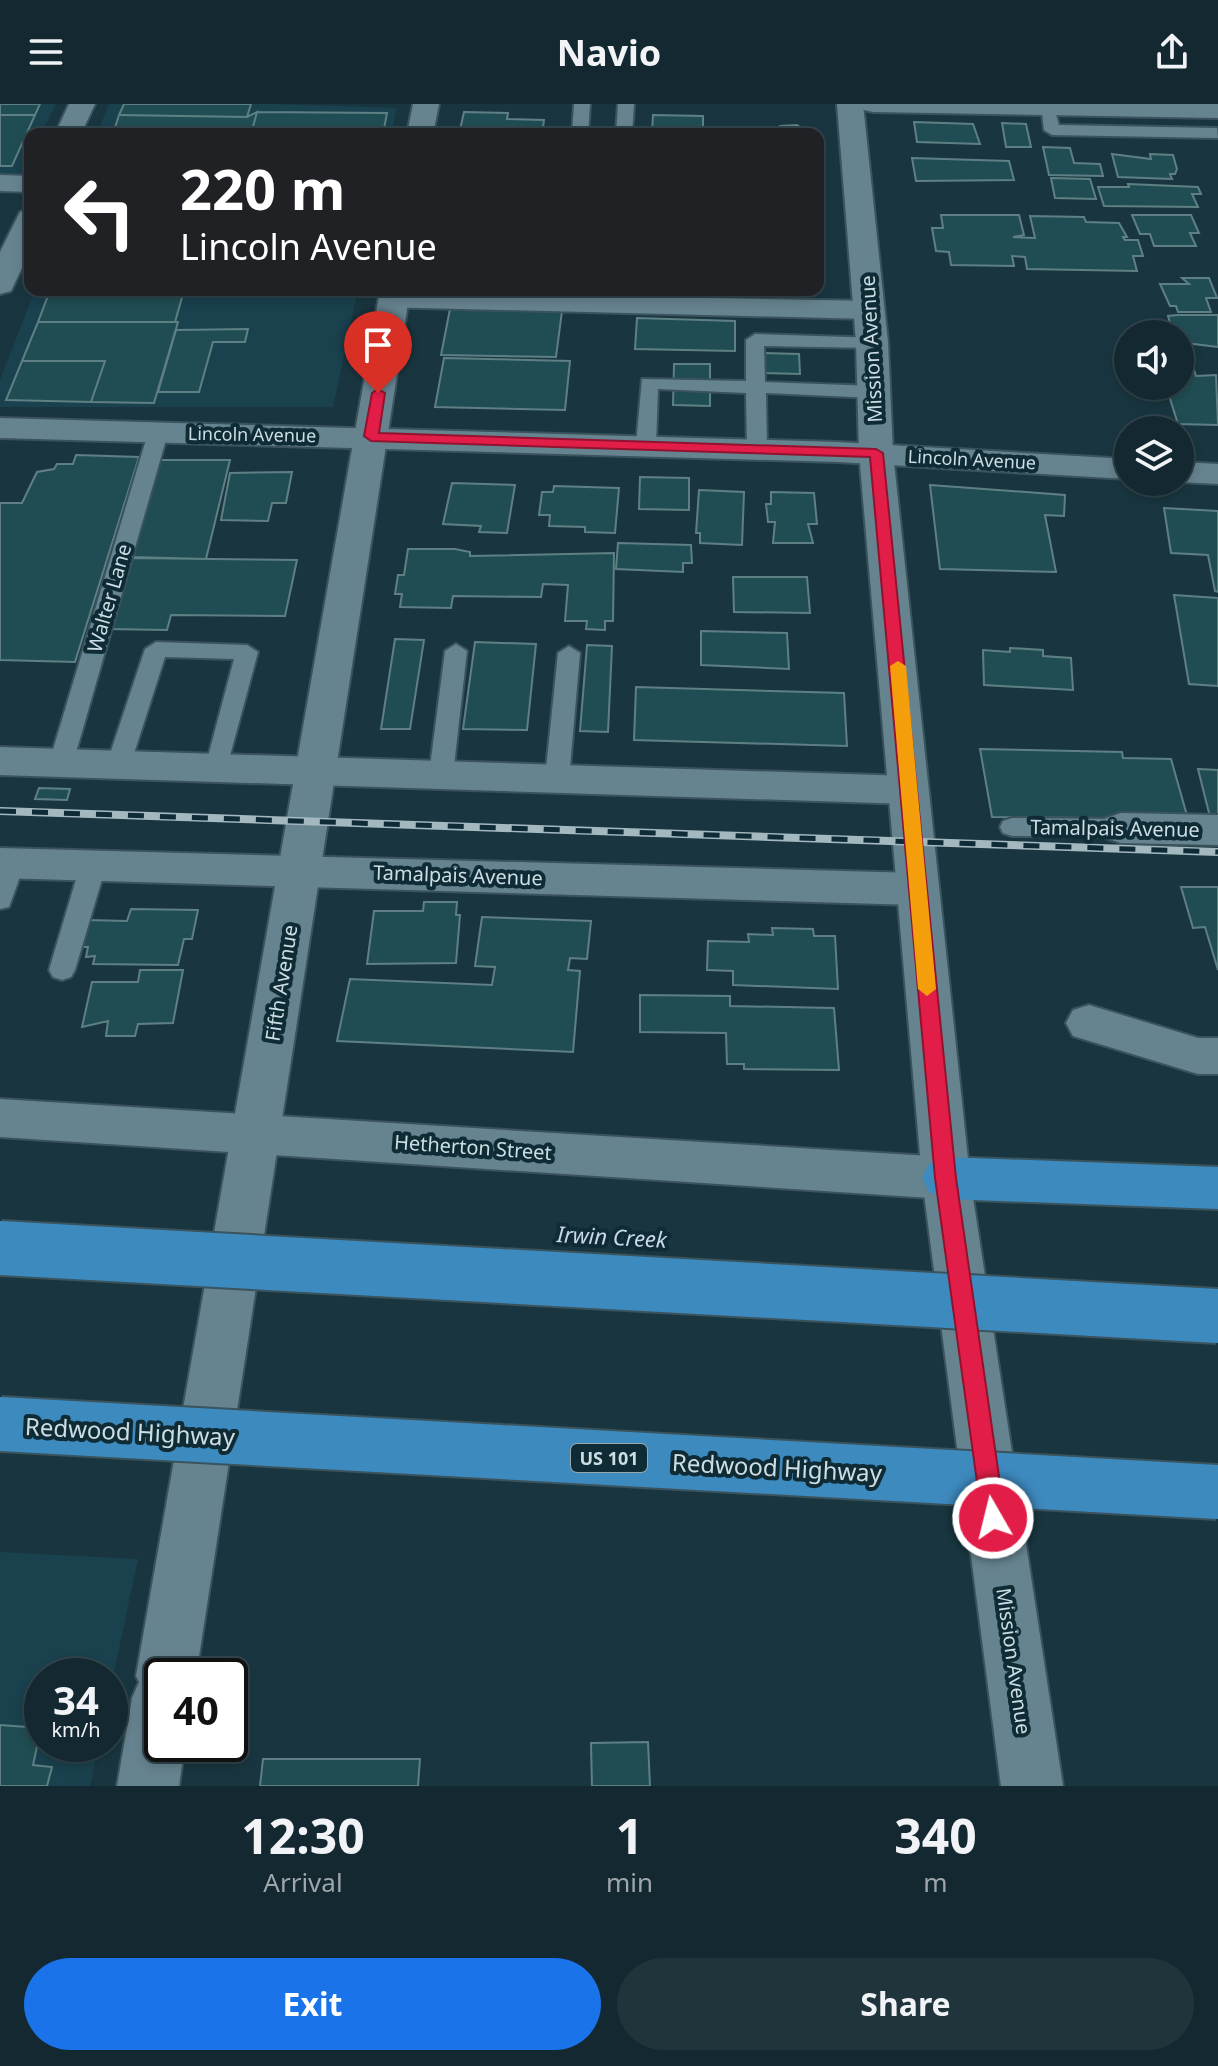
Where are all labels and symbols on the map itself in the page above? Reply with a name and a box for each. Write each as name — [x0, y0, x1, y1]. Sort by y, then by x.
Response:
street label: Mission Avenue — [854, 275, 888, 423]
pin — [344, 311, 412, 393]
street label: Lincoln Avenue — [188, 421, 316, 447]
street label: Lincoln Avenue — [907, 444, 1037, 474]
street label: Walter Lane — [81, 541, 137, 655]
street label: Tamalpais Avenue — [1030, 813, 1200, 843]
street label: Tamalpais Avenue — [373, 859, 543, 891]
street label: Fifth Avenue — [258, 923, 304, 1043]
street label: Hetherton Street — [393, 1128, 553, 1166]
water label: Irwin Creek — [555, 1218, 669, 1254]
street label: Redwood Highway — [24, 1409, 237, 1453]
road number: US 101 — [571, 1444, 647, 1472]
street label: Redwood Highway — [671, 1445, 884, 1489]
position arrow — [951, 1476, 1035, 1560]
street label: Mission Avenue — [990, 1586, 1038, 1736]
speed limit sign: 40 — [144, 1658, 248, 1762]

